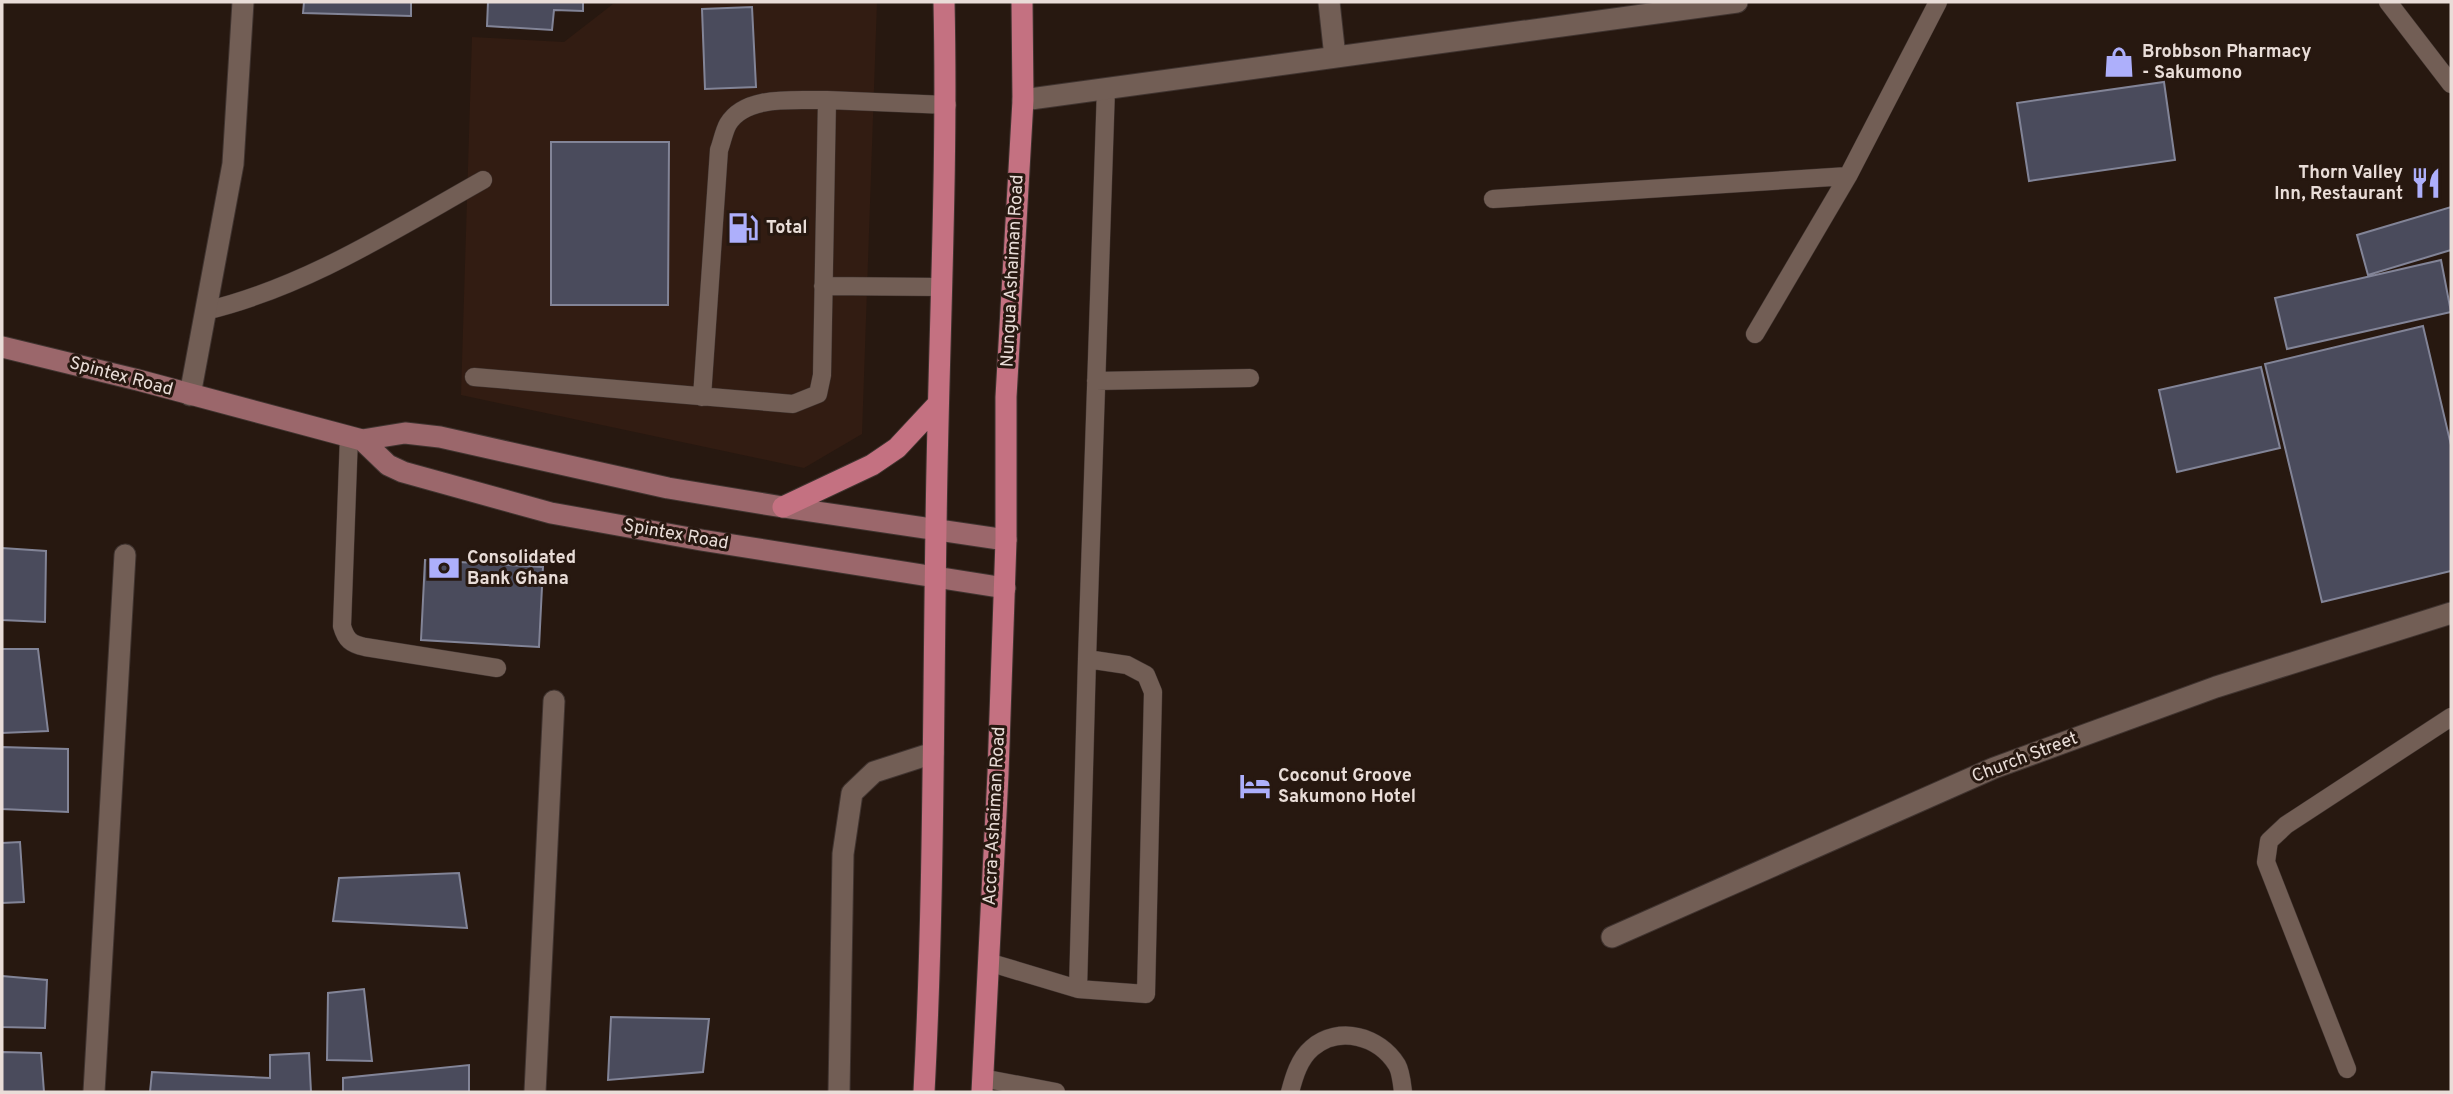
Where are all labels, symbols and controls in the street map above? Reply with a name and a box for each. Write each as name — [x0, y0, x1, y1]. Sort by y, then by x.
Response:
place label: Brobbson Pharmacy - Sakumono — [2142, 41, 2311, 85]
shop icon: Brobbson Pharmacy - Sakumono — [2102, 45, 2136, 79]
place label: Thorn Valley Inn, Restaurant — [2274, 162, 2403, 206]
restaurant icon: Thorn Valley Inn, Restaurant — [2409, 166, 2443, 200]
street label: Nungua Ashaiman Road — [996, 174, 1030, 368]
fuel station icon: Total — [726, 211, 760, 245]
place label: Total — [766, 217, 808, 240]
street label: Spintex Road — [67, 352, 175, 402]
street label: Spintex Road — [622, 514, 730, 556]
place label: Consolidated Bank Ghana — [467, 547, 576, 591]
bank icon: Consolidated Bank Ghana — [427, 551, 461, 585]
street label: Accra-Ashaiman Road — [979, 726, 1011, 906]
street label: Church Street — [1969, 727, 2081, 789]
place label: Coconut Groove Sakumono Hotel — [1278, 765, 1416, 809]
hotel icon: Coconut Groove Sakumono Hotel — [1238, 769, 1272, 803]

